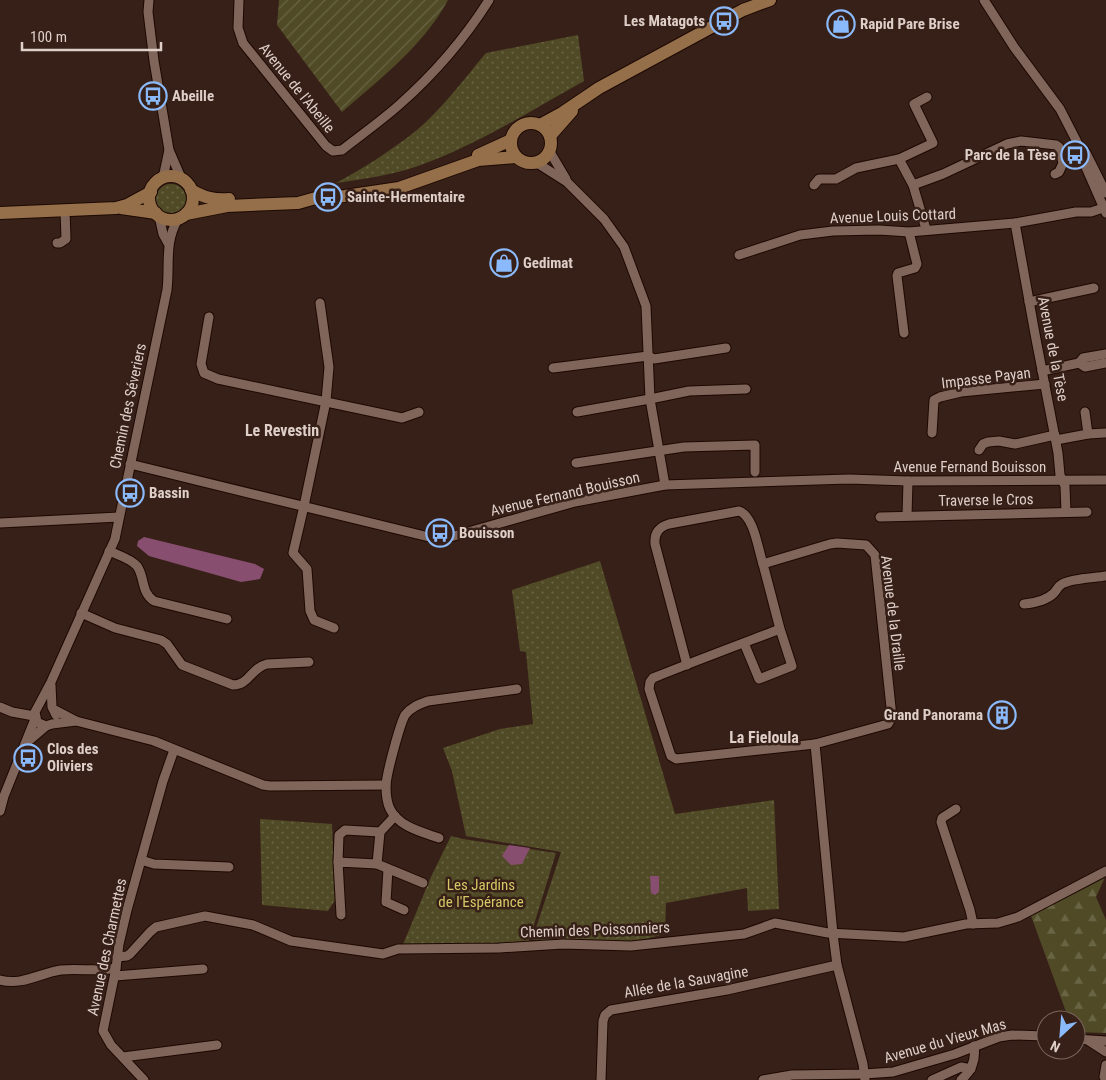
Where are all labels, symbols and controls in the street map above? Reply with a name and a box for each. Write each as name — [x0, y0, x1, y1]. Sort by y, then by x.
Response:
bus stop icon: Les Matagots — [709, 6, 739, 36]
shop icon: Rapid Pare Brise — [826, 9, 856, 39]
place label: Les Matagots — [624, 12, 705, 30]
place label: Rapid Pare Brise — [860, 15, 960, 33]
scale bar — [22, 20, 161, 52]
text: 100 m — [30, 28, 67, 46]
street label: Avenue de l'Abeille — [255, 40, 339, 136]
bus stop icon: Abeille — [138, 81, 168, 111]
place label: Abeille — [172, 87, 214, 105]
bus stop icon: Parc de la Tèse — [1060, 140, 1090, 170]
place label: Parc de la Tèse — [965, 146, 1056, 164]
bus stop icon: Sainte-Hermentaire — [313, 182, 343, 212]
place label: Sainte-Hermentaire — [347, 188, 465, 206]
street label: Avenue Louis Cottard — [830, 205, 956, 227]
shop icon: Gedimat — [489, 248, 519, 278]
place label: Gedimat — [523, 254, 573, 272]
street label: Avenue de la Tèse — [1034, 295, 1072, 403]
street label: Chemin des Séveriers — [106, 342, 150, 470]
street label: Impasse Payan — [940, 364, 1032, 392]
district label: Le Revestin — [245, 421, 319, 440]
street label: Avenue Fernand Bouisson — [894, 458, 1046, 476]
street label: Avenue Fernand Bouisson — [489, 468, 641, 520]
bus stop icon: Bassin — [115, 478, 145, 508]
place label: Bassin — [149, 484, 189, 502]
street label: Traverse le Cros — [938, 490, 1034, 510]
bus stop icon: Bouisson — [425, 518, 455, 548]
place label: Bouisson — [459, 524, 515, 542]
street label: Avenue de la Draille — [877, 554, 909, 672]
building icon: Grand Panorama — [987, 700, 1017, 730]
place label: Grand Panorama — [884, 706, 983, 724]
district label: La Fieloula — [729, 728, 799, 747]
place label: Clos des Oliviers — [47, 740, 99, 775]
bus stop icon: Clos des Oliviers — [13, 743, 43, 773]
park label: Les Jardins de l'Espérance — [438, 876, 524, 911]
street label: Avenue des Charmettes — [84, 877, 130, 1017]
street label: Chemin des Poissonniers — [520, 918, 670, 942]
street label: Allée de la Sauvagine — [622, 962, 750, 1002]
north arrow — [1036, 1010, 1086, 1060]
street label: Avenue du Vieux Mas — [882, 1015, 1008, 1067]
text: N — [1048, 1038, 1063, 1056]

